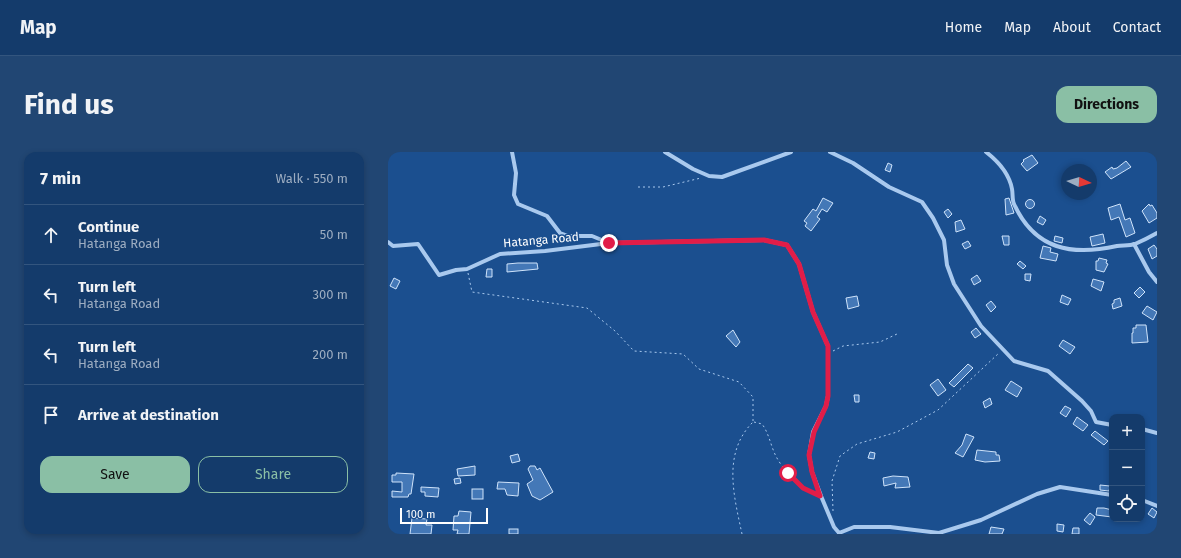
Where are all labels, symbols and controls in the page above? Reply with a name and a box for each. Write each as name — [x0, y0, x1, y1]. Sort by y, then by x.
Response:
text: Map — [20, 16, 57, 39]
text: Home — [945, 19, 982, 36]
text: Map — [1004, 19, 1031, 36]
text: About — [1053, 19, 1091, 36]
text: Contact — [1113, 19, 1161, 36]
button: Directions — [1056, 86, 1157, 123]
text: Find us — [24, 88, 114, 121]
north arrow — [1061, 164, 1097, 200]
text: 7 min — [40, 168, 81, 189]
text: Walk · 550 m — [275, 171, 348, 186]
text: Continue — [78, 218, 139, 236]
icon: ahead — [40, 224, 62, 246]
text: 50 m — [320, 227, 348, 242]
street label: Hatanga Road — [503, 230, 579, 250]
route end — [600, 234, 618, 252]
text: Hatanga Road — [78, 236, 160, 251]
text: Turn left — [78, 278, 136, 296]
icon: left — [40, 284, 62, 306]
text: 300 m — [312, 287, 348, 302]
text: Hatanga Road — [78, 296, 160, 311]
text: Turn left — [78, 338, 136, 356]
icon: left — [40, 344, 62, 366]
text: 200 m — [312, 347, 348, 362]
text: Hatanga Road — [78, 356, 160, 371]
icon: arrive — [40, 404, 62, 426]
text: Arrive at destination — [78, 406, 219, 424]
map controls — [1109, 414, 1145, 522]
button: + — [1109, 414, 1145, 450]
button: − — [1109, 450, 1145, 486]
button: Save — [40, 456, 190, 493]
button: Share — [198, 456, 348, 493]
route start — [779, 464, 797, 482]
button: locate — [1109, 486, 1145, 522]
scale bar — [400, 506, 488, 525]
text: 100 m — [406, 508, 435, 521]

